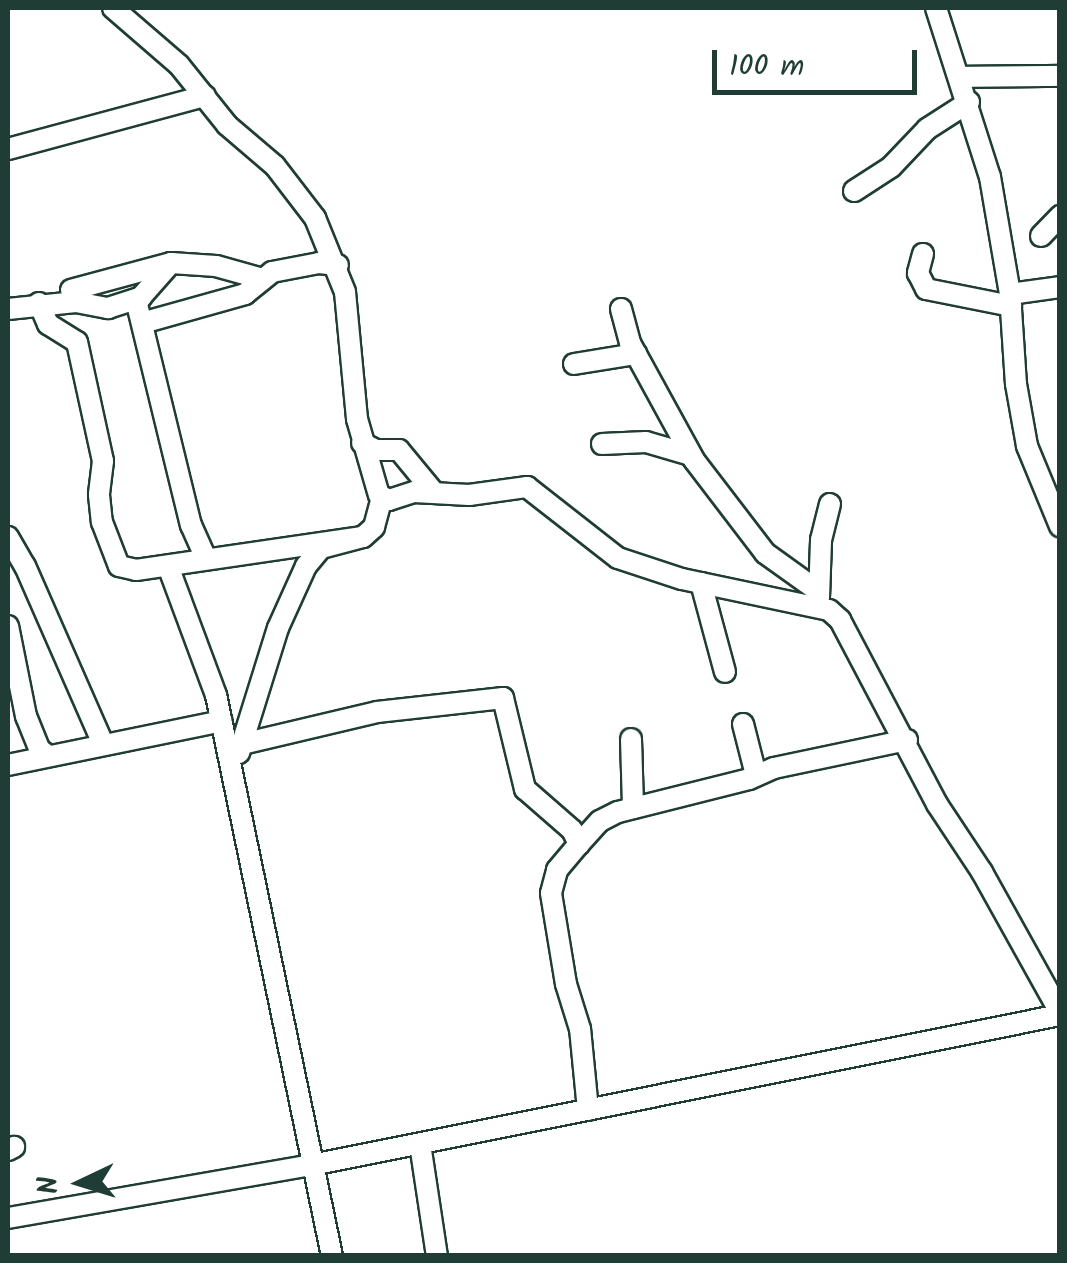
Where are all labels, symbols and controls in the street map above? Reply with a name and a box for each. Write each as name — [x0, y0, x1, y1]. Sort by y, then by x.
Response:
scale bar — [717, 30, 922, 92]
text: 100 m — [729, 43, 804, 91]
north arrow — [30, 1133, 130, 1233]
text: N — [27, 1175, 73, 1196]

